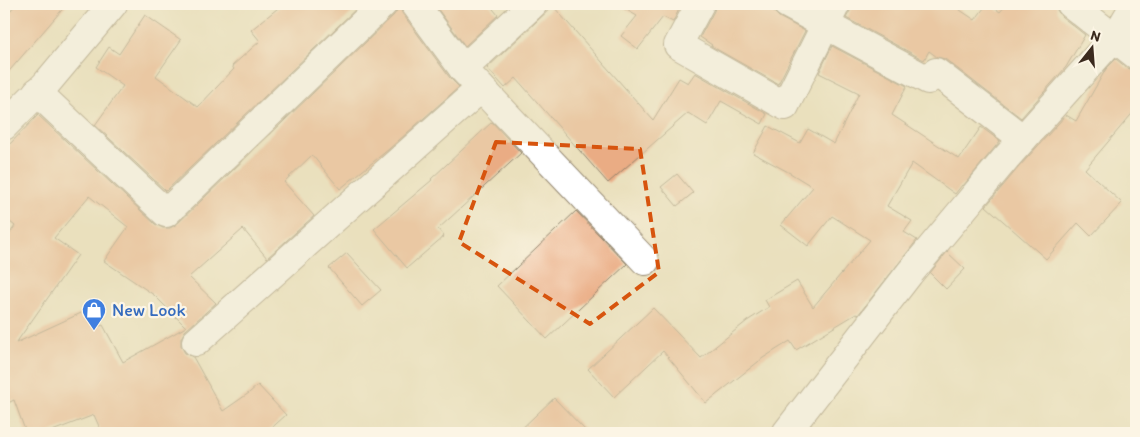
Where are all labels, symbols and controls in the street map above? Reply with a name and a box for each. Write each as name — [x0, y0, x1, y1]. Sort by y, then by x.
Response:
north arrow — [1068, 22, 1118, 72]
text: N — [1089, 27, 1103, 46]
shop icon: New Look — [81, 297, 107, 331]
place label: New Look — [112, 299, 186, 321]

